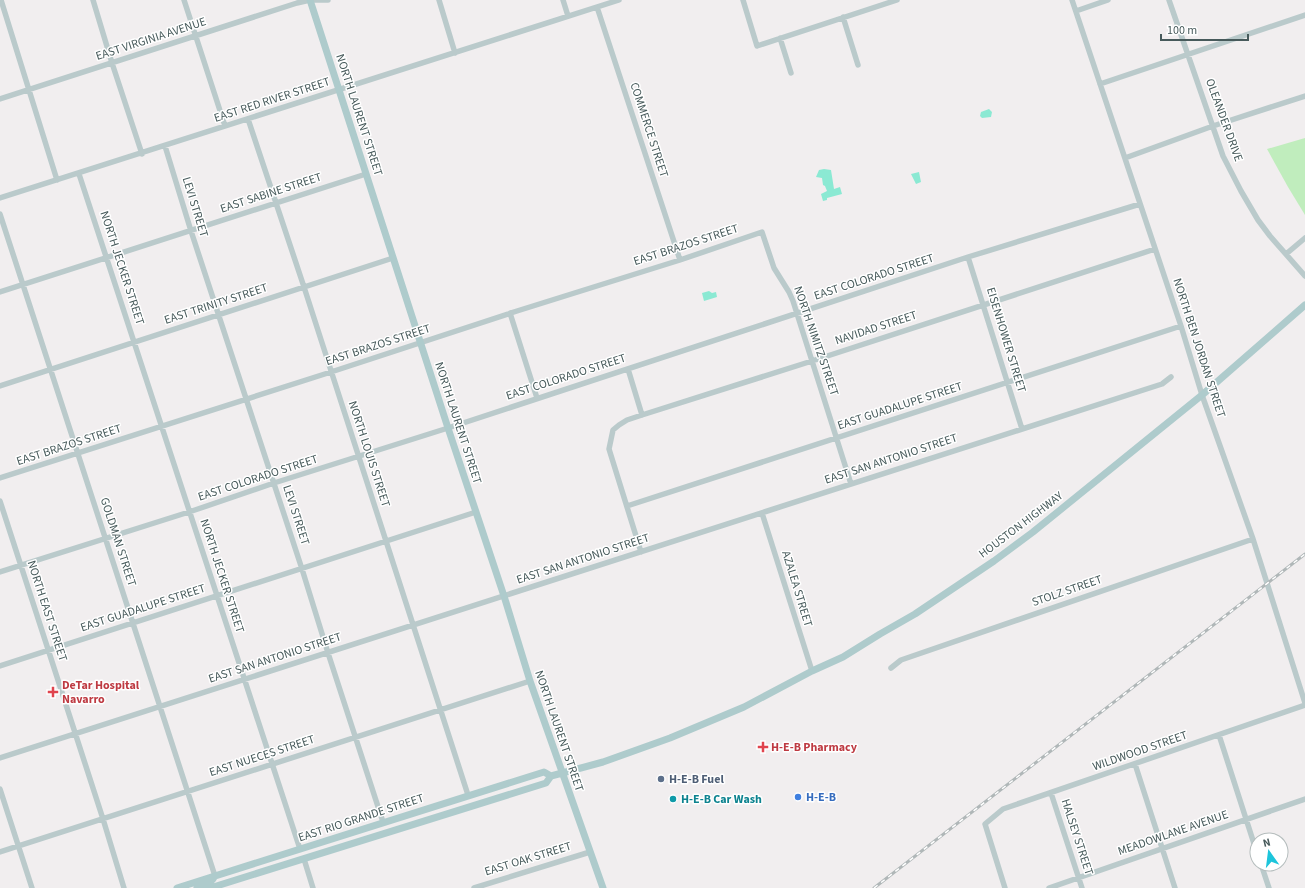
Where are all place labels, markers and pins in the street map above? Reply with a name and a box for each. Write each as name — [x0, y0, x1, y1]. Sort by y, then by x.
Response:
place label: DeTar Hospital Navarro — [62, 677, 140, 708]
marker: DeTar Hospital Navarro — [47, 686, 59, 698]
place label: H-E-B Pharmacy — [771, 739, 858, 756]
marker: H-E-B Pharmacy — [758, 742, 768, 752]
place label: H-E-B Fuel — [669, 771, 724, 788]
marker: H-E-B Fuel — [656, 774, 666, 784]
place label: H-E-B — [806, 789, 836, 806]
place label: H-E-B Car Wash — [681, 791, 762, 808]
marker: H-E-B — [793, 792, 803, 802]
marker: H-E-B Car Wash — [668, 794, 678, 804]

